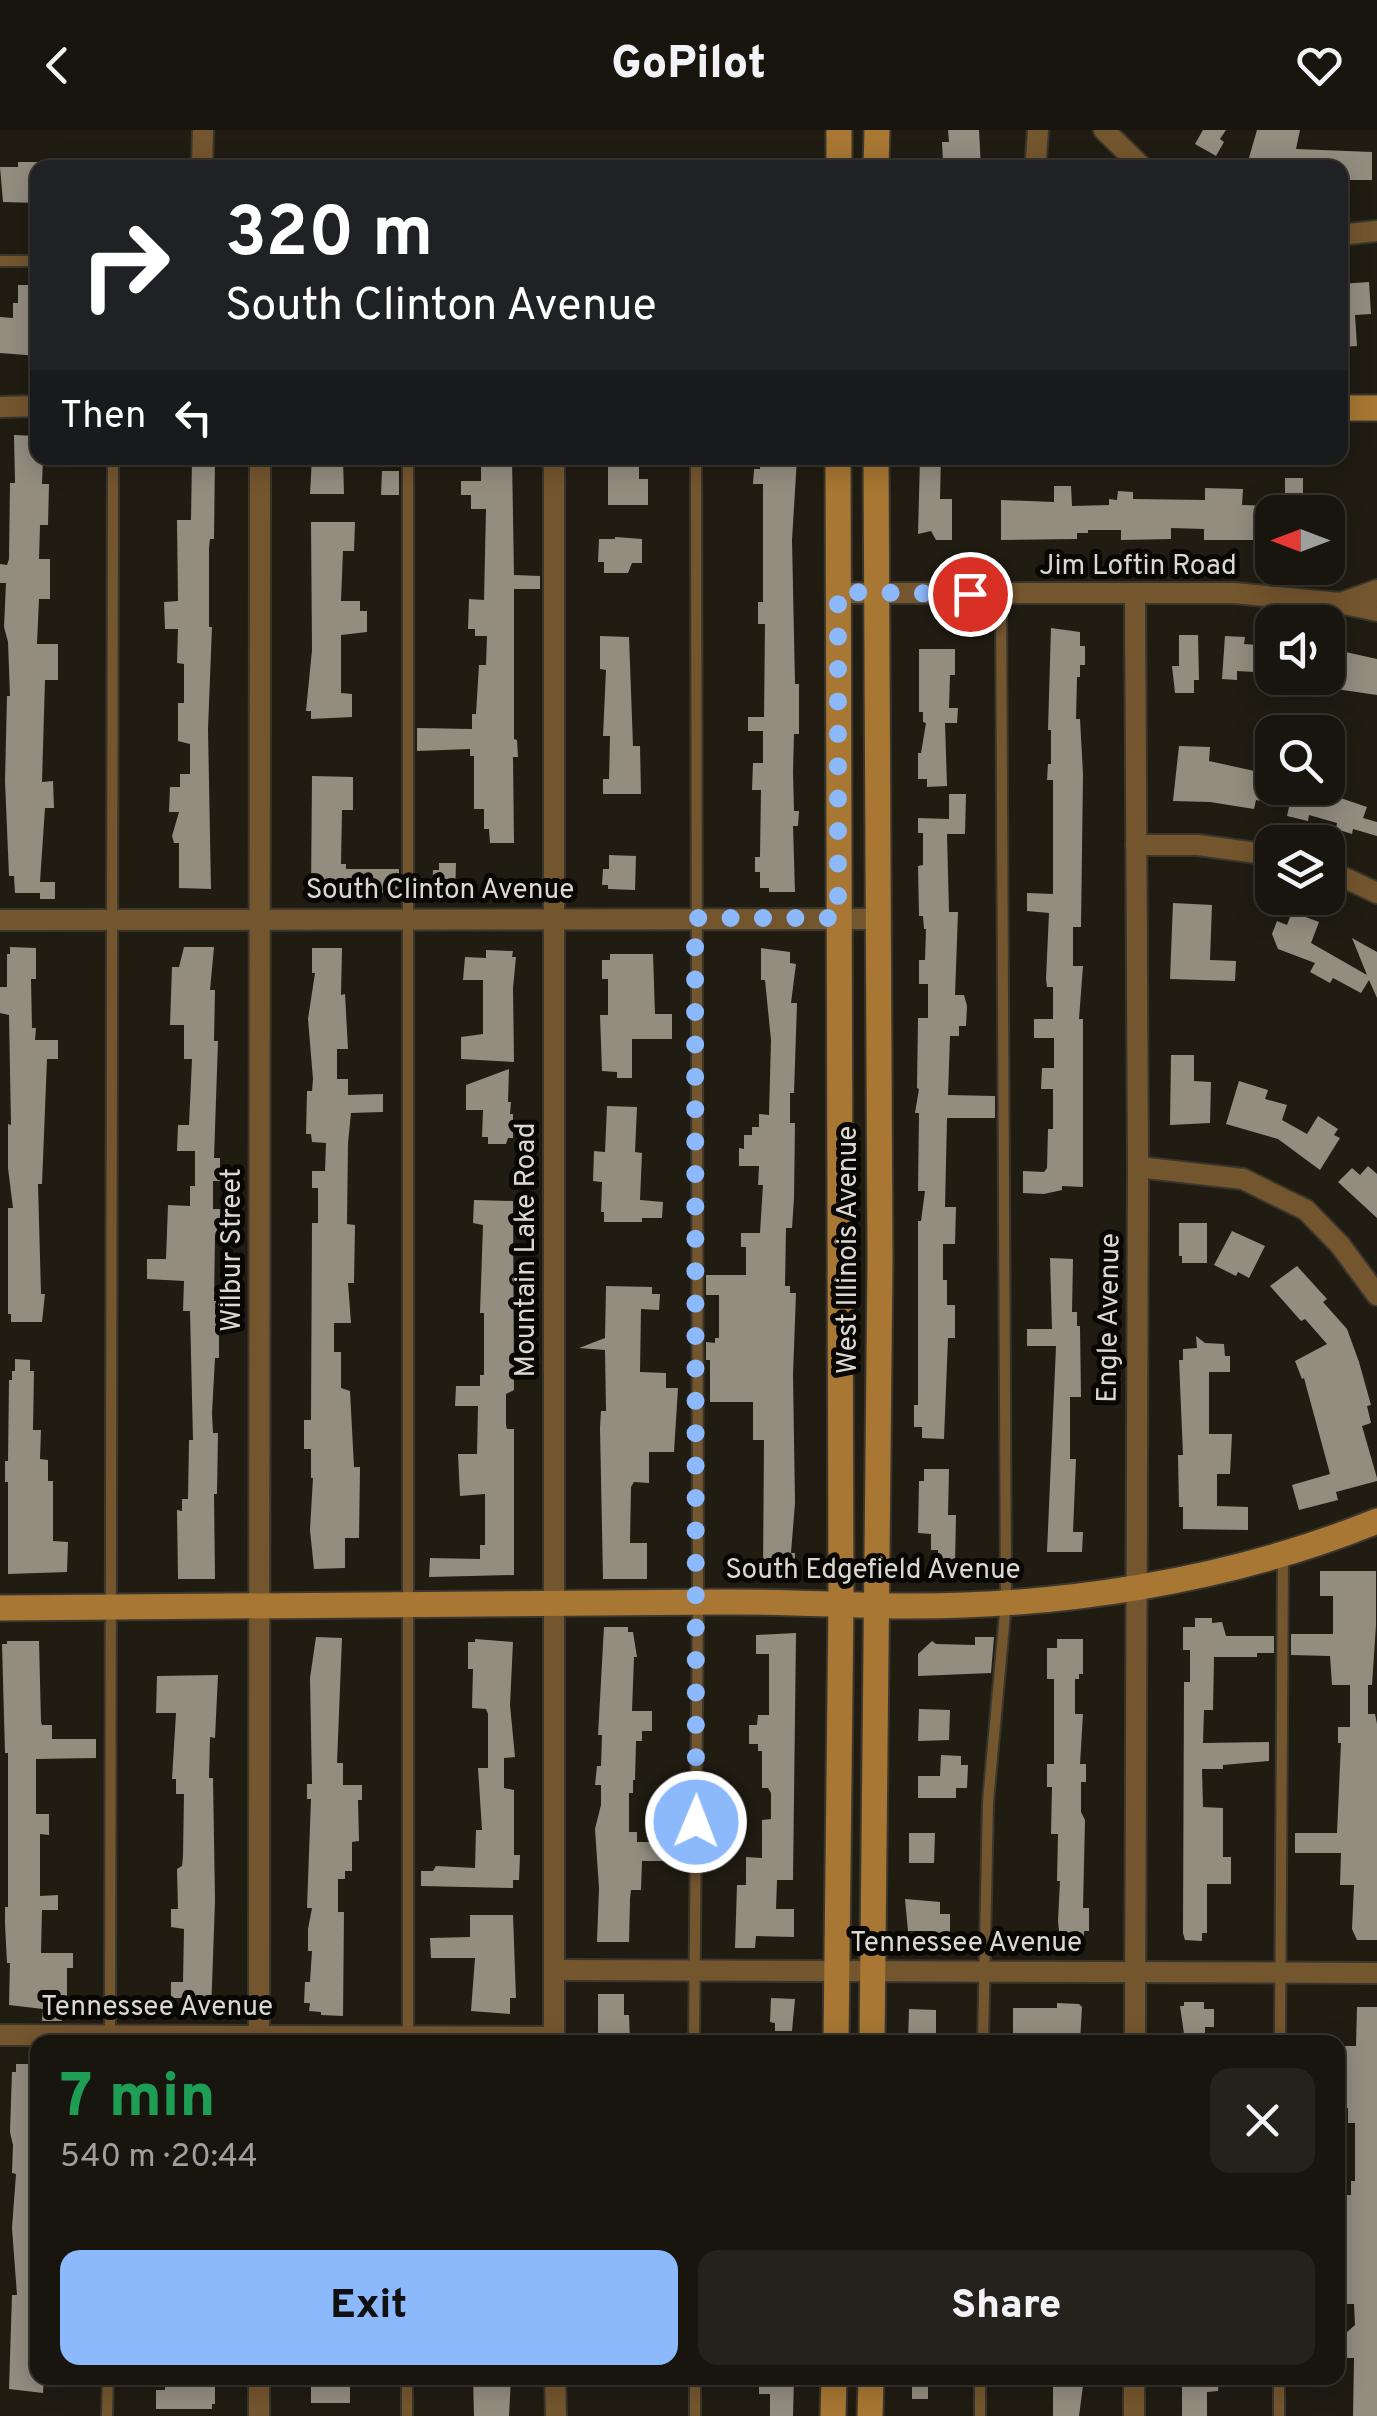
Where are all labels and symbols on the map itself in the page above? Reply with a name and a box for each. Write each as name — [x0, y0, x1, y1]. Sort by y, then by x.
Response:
north arrow — [1255, 495, 1345, 585]
street label: Jim Loftin Road — [1039, 549, 1237, 585]
pin — [928, 552, 1013, 637]
street label: South Clinton Avenue — [306, 873, 574, 909]
street label: Mountain Lake Road — [509, 1123, 545, 1377]
street label: West Illinois Avenue — [831, 1126, 867, 1374]
street label: Wilbur Street — [215, 1168, 251, 1332]
street label: Engle Avenue — [1091, 1233, 1129, 1403]
street label: South Edgefield Avenue — [725, 1553, 1021, 1589]
position arrow — [644, 1770, 748, 1874]
street label: Tennessee Avenue — [850, 1926, 1082, 1962]
street label: Tennessee Avenue — [41, 1990, 273, 2026]

